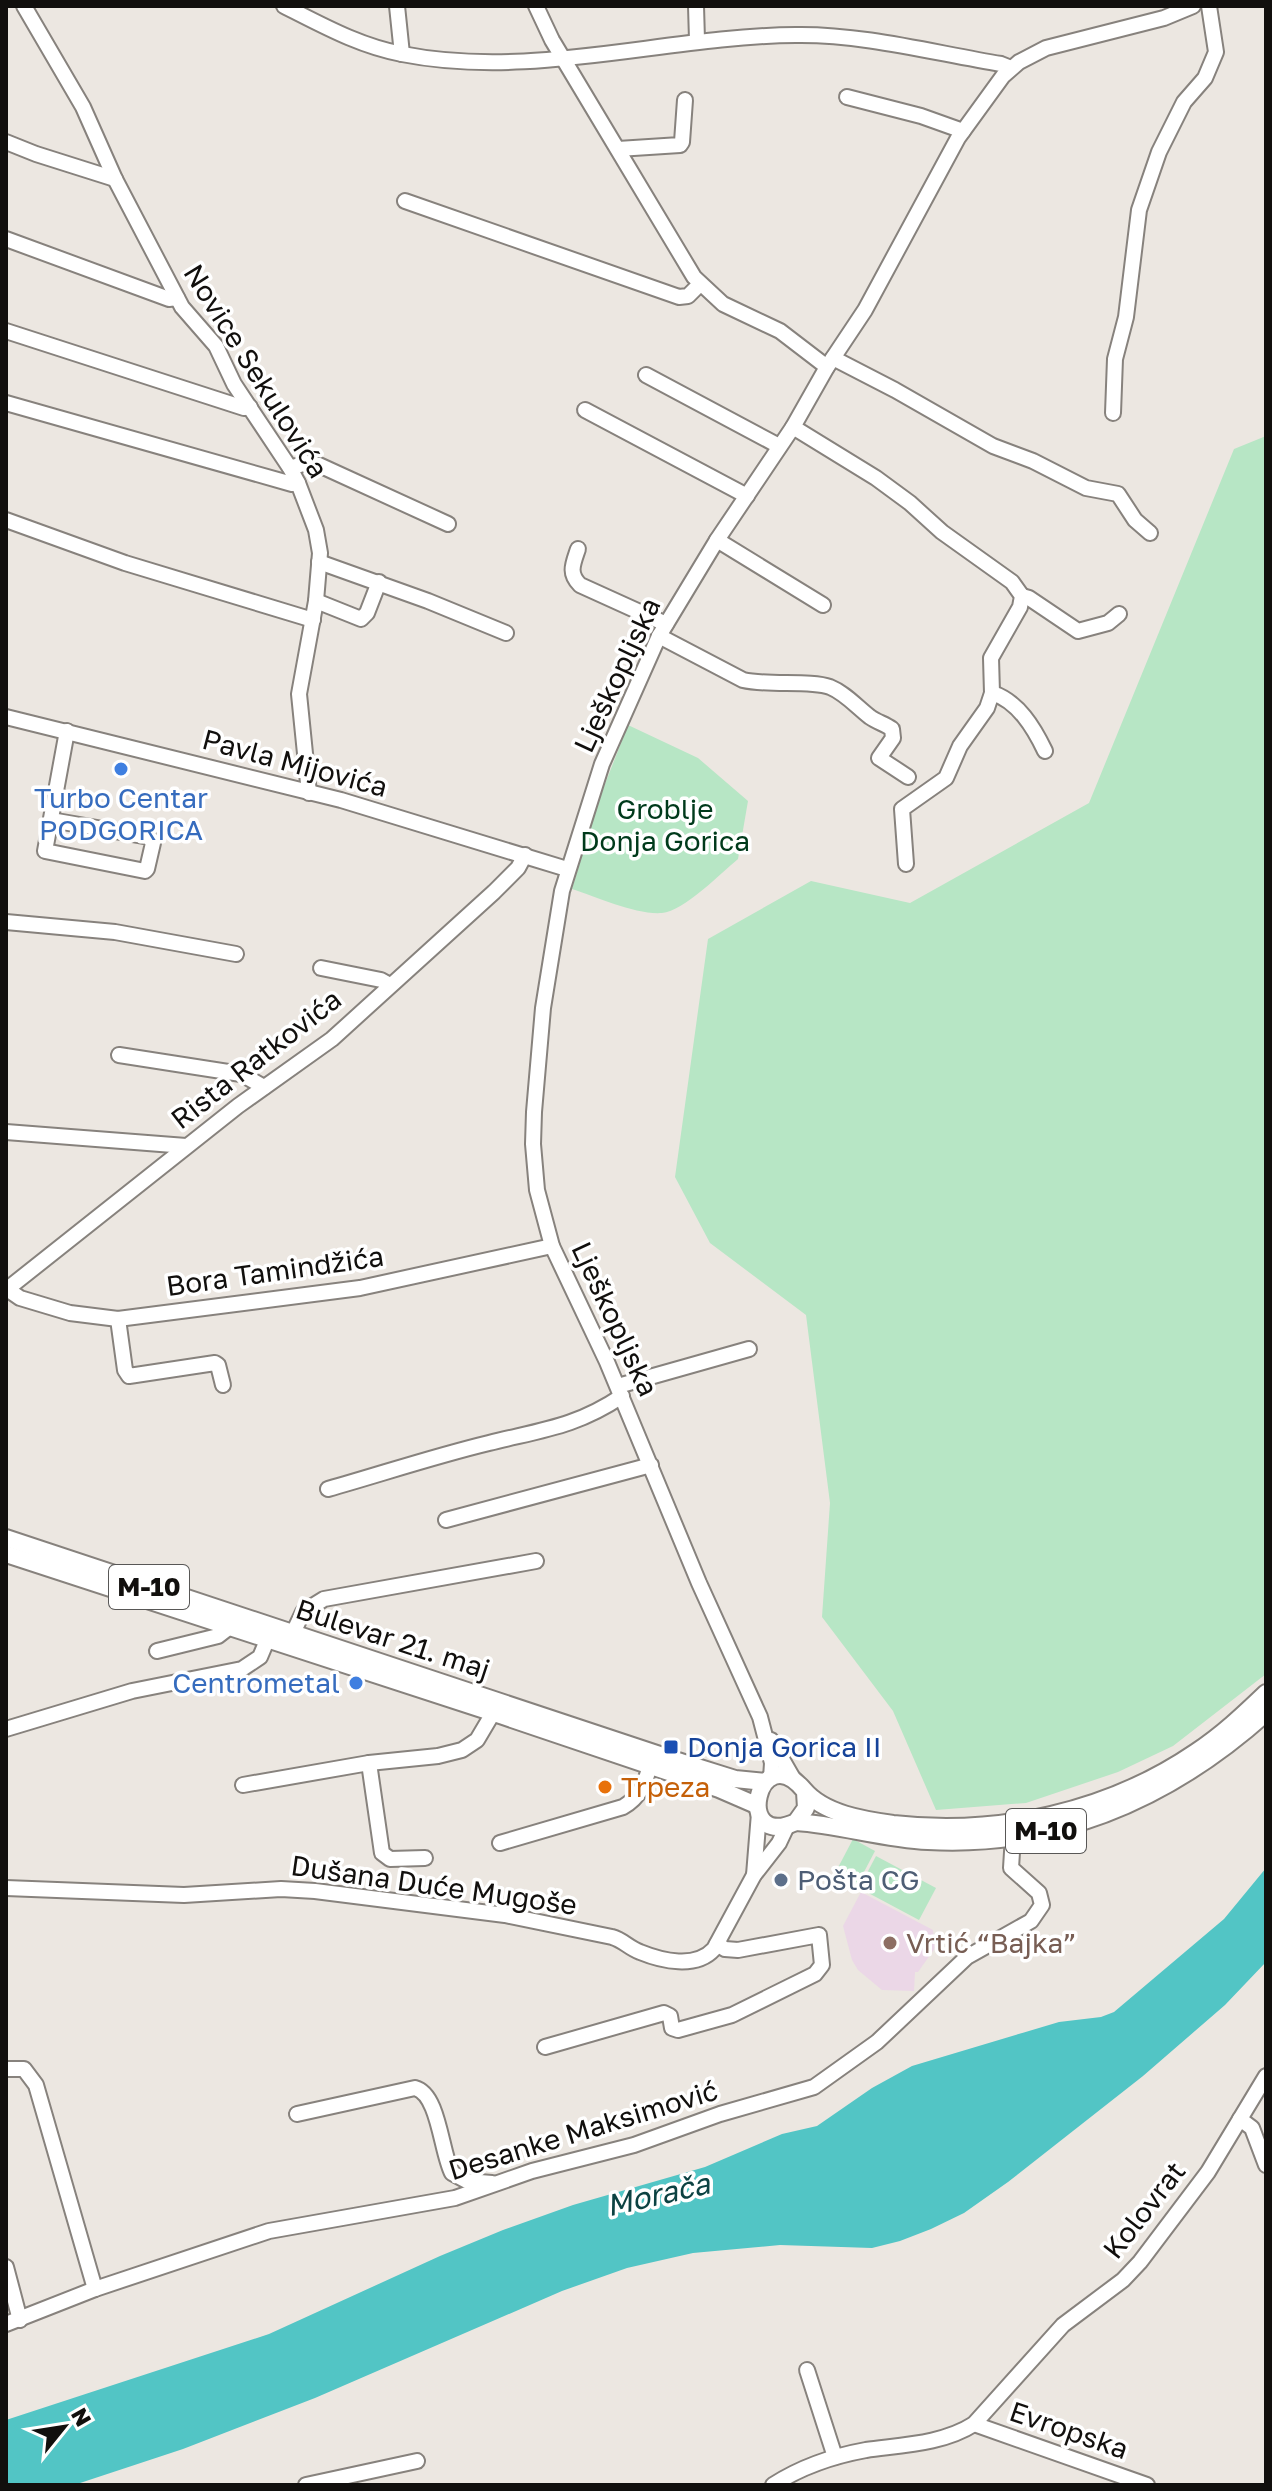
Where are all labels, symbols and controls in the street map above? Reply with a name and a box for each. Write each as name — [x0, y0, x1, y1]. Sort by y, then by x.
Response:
street label: Novice Sekulovića — [177, 258, 335, 483]
street label: Lješkopljska — [566, 592, 667, 757]
street label: Pavla Mijovića — [199, 722, 391, 803]
marker: Turbo Centar PODGORICA — [112, 760, 130, 778]
place label: Turbo Centar PODGORICA — [34, 781, 208, 846]
park label: Groblje Donja Gorica — [580, 792, 750, 857]
street label: Rista Ratkovića — [164, 982, 347, 1135]
street label: Lješkopljska — [565, 1236, 666, 1401]
street label: Bora Tamindžića — [164, 1239, 386, 1302]
road number: M-10 — [109, 1565, 189, 1609]
street label: Bulevar 21. maj — [292, 1592, 494, 1685]
place label: Centrometal — [172, 1666, 340, 1699]
marker: Centrometal — [347, 1674, 365, 1692]
place label: Donja Gorica II — [687, 1730, 882, 1763]
marker: Donja Gorica II — [662, 1738, 680, 1756]
place label: Trpeza — [621, 1770, 710, 1803]
marker: Trpeza — [596, 1778, 614, 1796]
road number: M-10 — [1006, 1809, 1086, 1853]
street label: Dušana Duće Mugoše — [289, 1848, 579, 1921]
place label: Pošta CG — [797, 1863, 920, 1896]
marker: Pošta CG — [772, 1871, 790, 1889]
place label: Vrtić “Bajka” — [906, 1926, 1077, 1959]
marker: Vrtić “Bajka” — [881, 1934, 899, 1952]
street label: Desanke Maksimović — [444, 2073, 721, 2186]
street label: Kolovrat — [1096, 2155, 1192, 2265]
water label: Morača — [602, 2164, 714, 2223]
north arrow — [24, 2387, 104, 2467]
street label: Evropska — [1005, 2394, 1133, 2465]
text: N — [66, 2403, 98, 2431]

